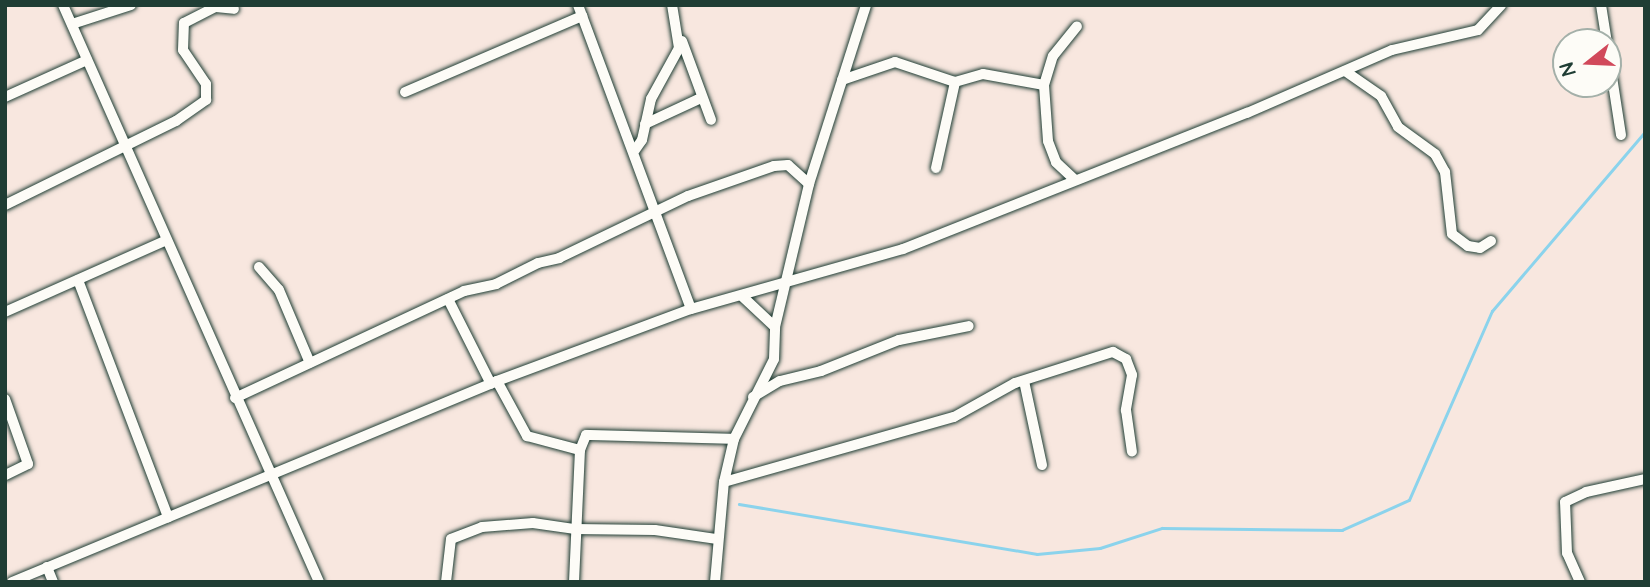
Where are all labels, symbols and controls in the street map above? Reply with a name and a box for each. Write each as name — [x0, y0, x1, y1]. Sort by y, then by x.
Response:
north arrow — [1552, 28, 1622, 98]
text: N — [1554, 59, 1583, 79]

